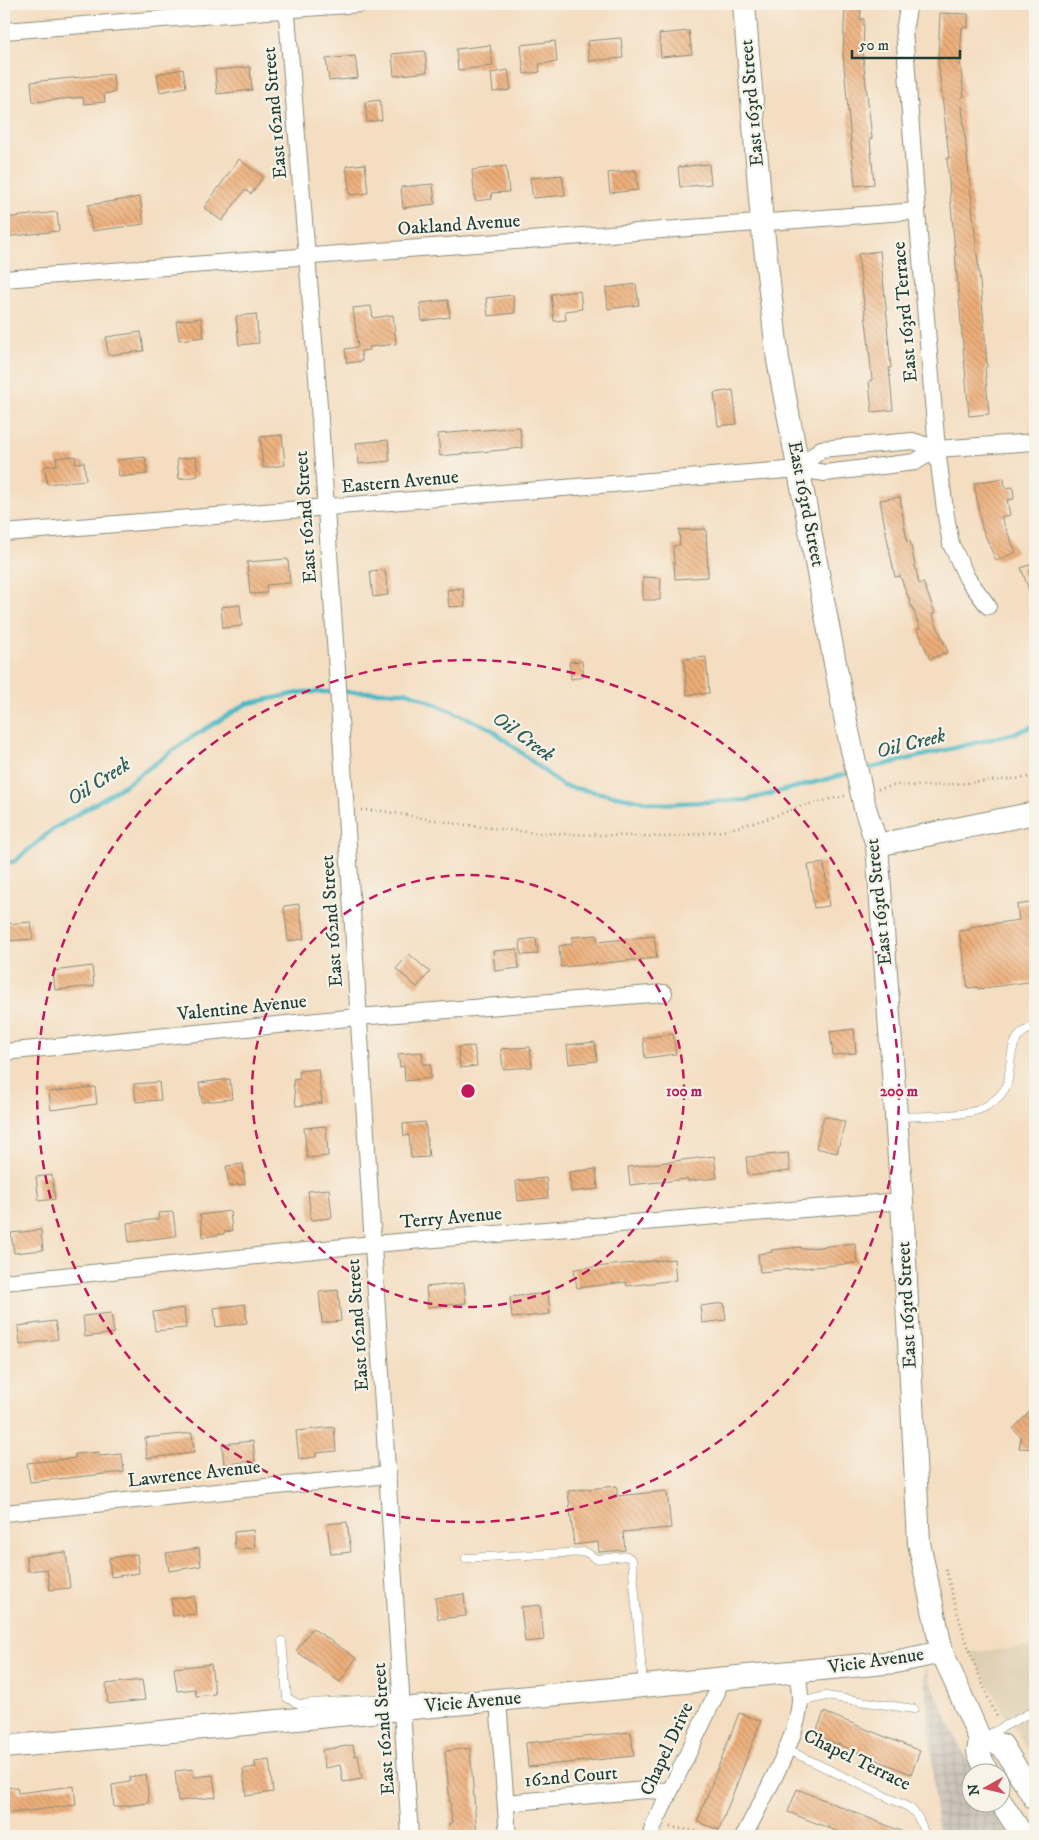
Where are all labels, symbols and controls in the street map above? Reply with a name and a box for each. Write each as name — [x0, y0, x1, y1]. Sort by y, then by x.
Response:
scale bar — [852, 28, 959, 60]
text: 50 m — [859, 36, 889, 55]
street label: East 163rd Street — [735, 39, 769, 167]
street label: East 162nd Street — [258, 46, 292, 180]
street label: Oakland Avenue — [397, 209, 521, 241]
street label: East 163rd Terrace — [887, 241, 923, 383]
street label: East 163rd Street — [783, 439, 829, 569]
street label: East 162nd Street — [290, 450, 322, 584]
street label: Eastern Avenue — [340, 465, 460, 499]
water label: Oil Creek — [487, 706, 559, 768]
water label: Oil Creek — [874, 723, 949, 765]
water label: Oil Creek — [63, 752, 136, 812]
street label: East 163rd Street — [861, 837, 897, 967]
street label: East 162nd Street — [316, 854, 348, 988]
street label: Valentine Avenue — [175, 990, 308, 1026]
centre of rings — [459, 1082, 477, 1100]
text: 100 m — [666, 1082, 703, 1101]
text: 200 m — [880, 1082, 919, 1101]
street label: Terry Avenue — [399, 1202, 503, 1234]
street label: East 163rd Street — [892, 1241, 922, 1369]
street label: East 162nd Street — [342, 1258, 374, 1392]
street label: Lawrence Avenue — [126, 1456, 262, 1492]
street label: Vicie Avenue — [826, 1643, 926, 1679]
street label: East 162nd Street — [368, 1662, 400, 1796]
street label: Vicie Avenue — [423, 1686, 522, 1718]
street label: Chapel Drive — [635, 1699, 699, 1799]
street label: Chapel Terrace — [800, 1724, 914, 1796]
street label: 162nd Court — [523, 1761, 619, 1793]
north arrow — [962, 1762, 1012, 1812]
text: N — [964, 1782, 984, 1797]

